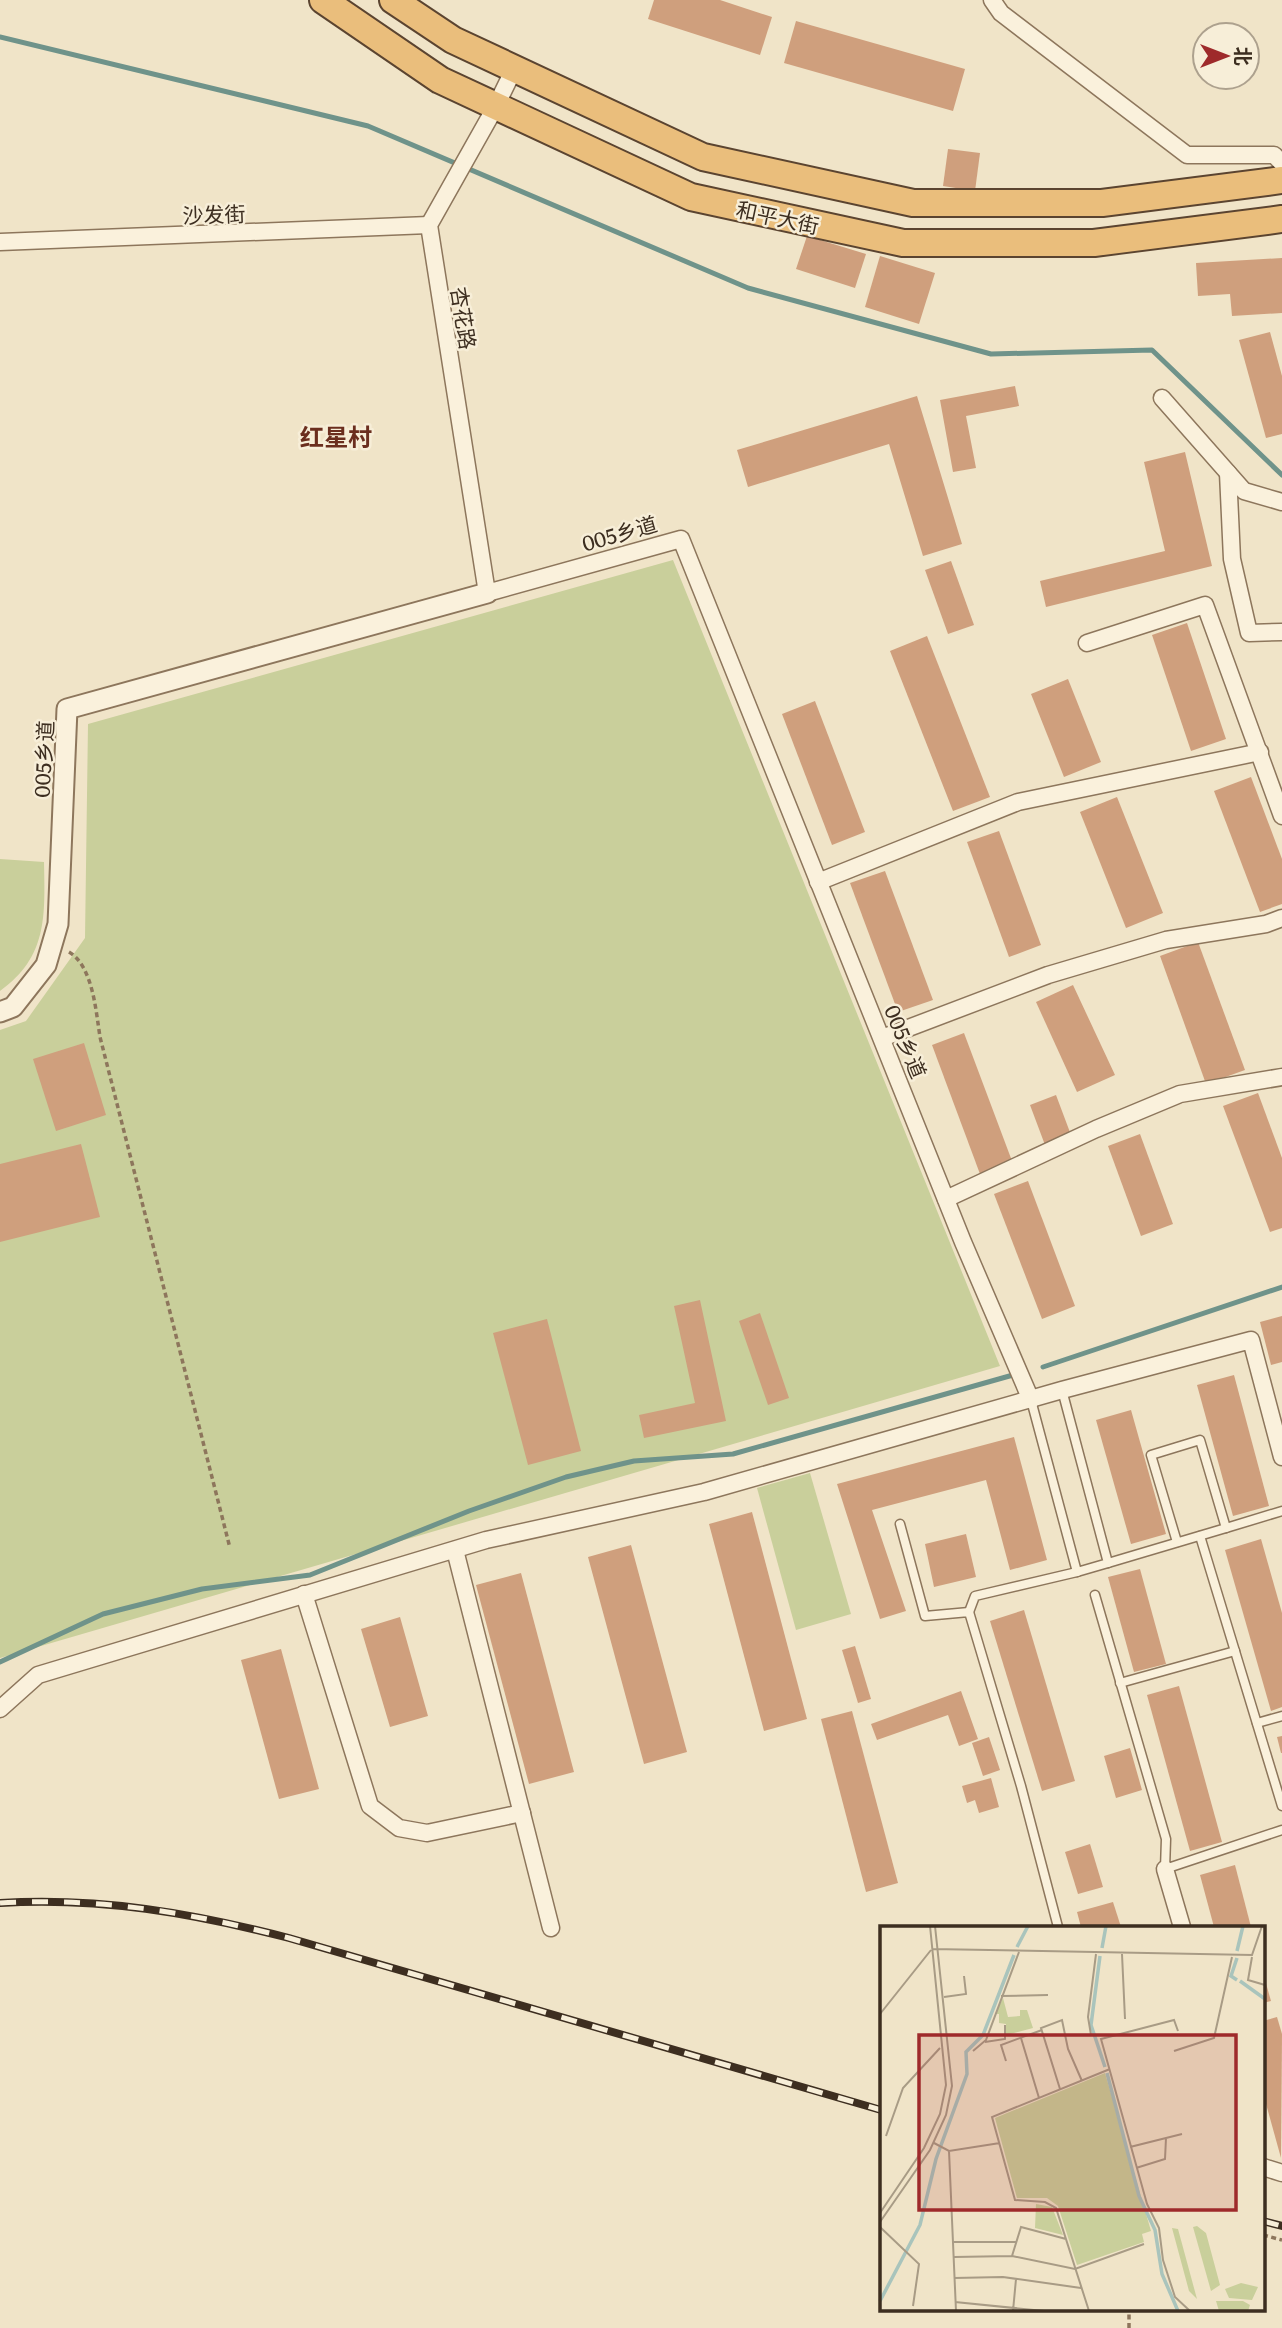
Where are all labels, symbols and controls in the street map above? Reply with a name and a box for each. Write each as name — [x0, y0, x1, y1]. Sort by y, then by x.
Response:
north arrow — [1191, 21, 1261, 91]
text: 北 — [1230, 46, 1258, 66]
street label: 和平大街 — [734, 192, 822, 240]
street label: 沙发街 — [182, 196, 246, 230]
street label: 杏花路 — [445, 284, 485, 352]
district label: 红星村 — [300, 418, 372, 453]
street label: 005乡道 — [578, 506, 660, 558]
street label: 005乡道 — [25, 720, 59, 798]
street label: 005乡道 — [878, 1000, 936, 1082]
inset map — [880, 1926, 1264, 2310]

